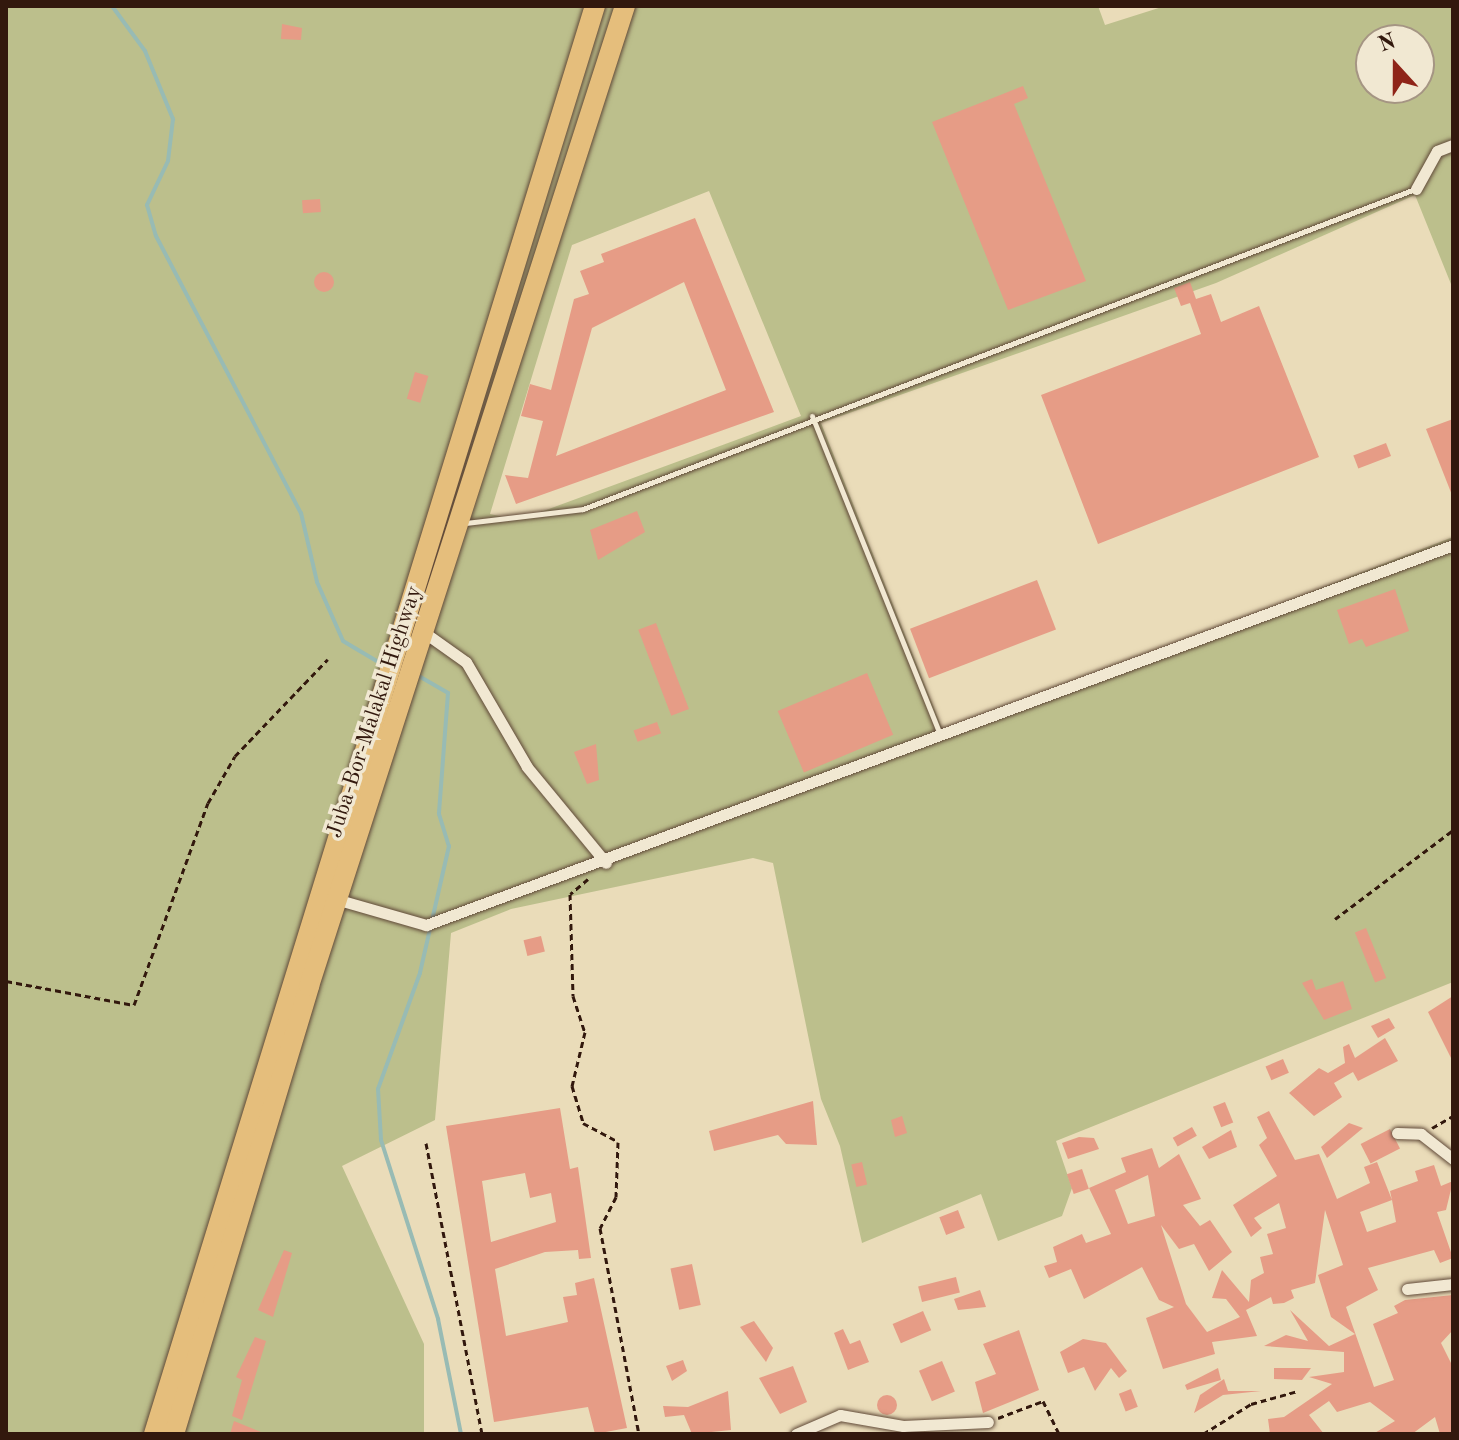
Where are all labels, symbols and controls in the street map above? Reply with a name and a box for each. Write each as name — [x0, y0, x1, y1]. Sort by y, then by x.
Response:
north arrow — [1355, 24, 1435, 104]
text: N — [1375, 30, 1399, 57]
street label: Juba-Bor-Malakal Highway — [322, 583, 428, 841]

